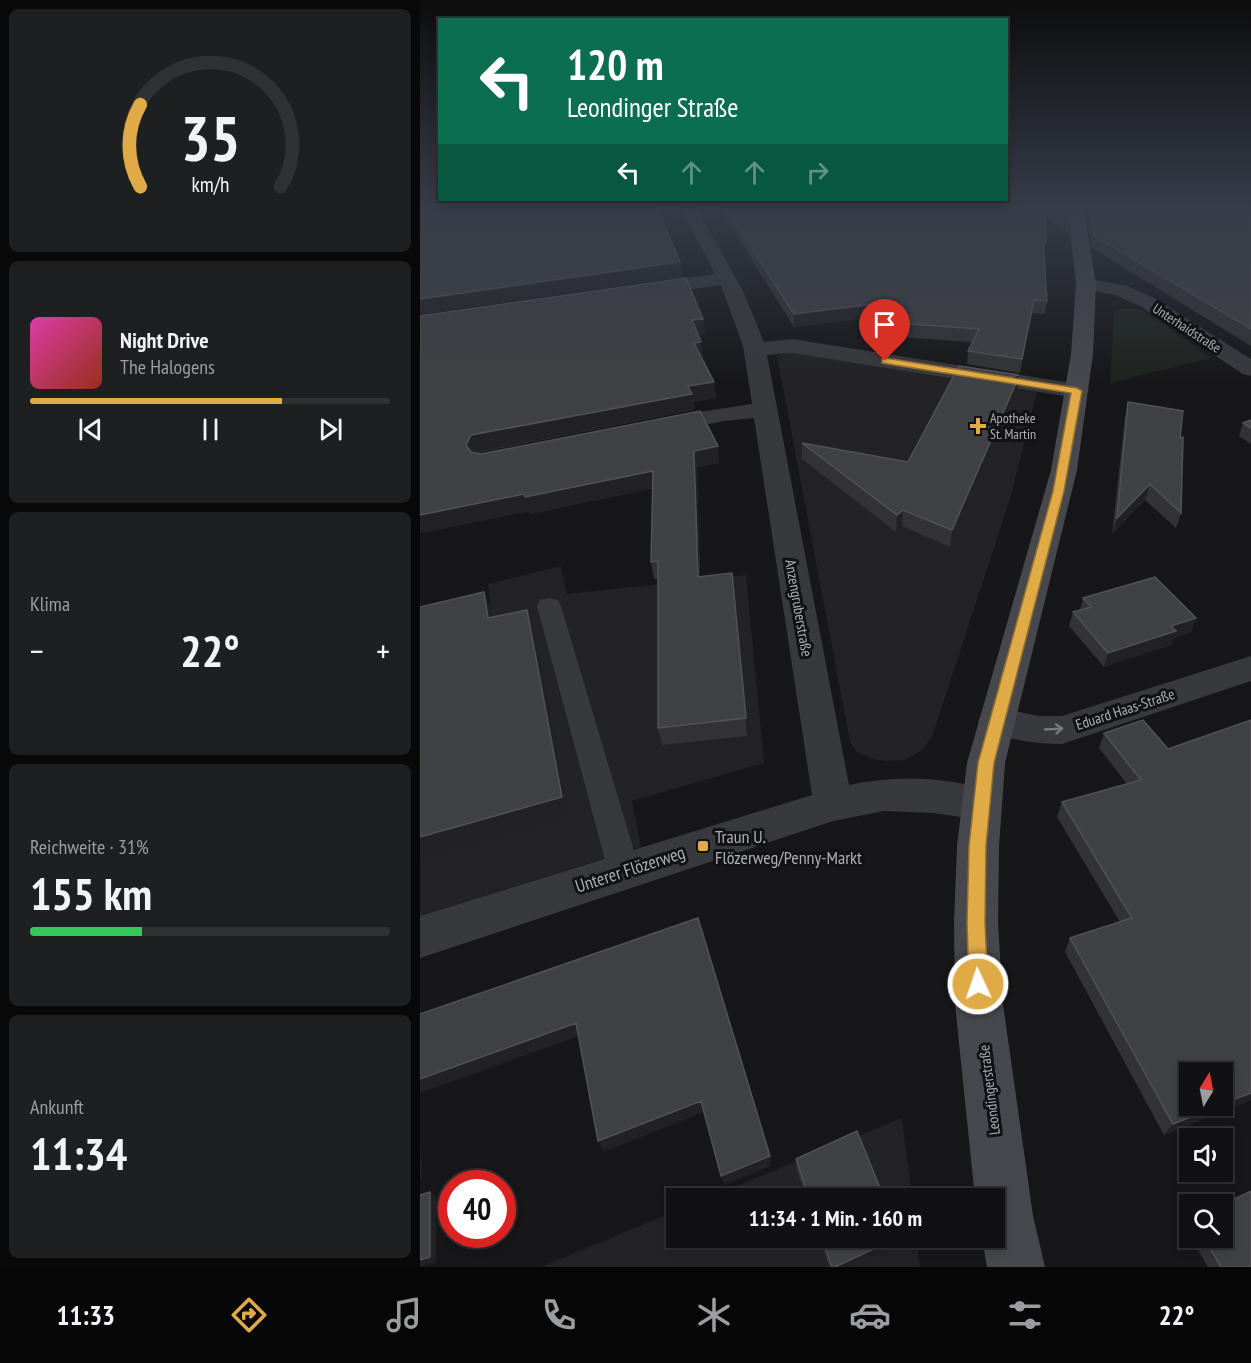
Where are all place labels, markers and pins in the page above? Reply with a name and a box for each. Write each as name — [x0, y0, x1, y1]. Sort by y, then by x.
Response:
pin — [859, 299, 910, 361]
place label: Apotheke St. Martin — [990, 409, 1036, 443]
marker: Apotheke St. Martin — [971, 419, 985, 433]
place label: Traun U. Flözerweg/Penny-Markt — [715, 825, 862, 869]
marker: Traun U. Flözerweg/Penny-Markt — [696, 839, 710, 853]

